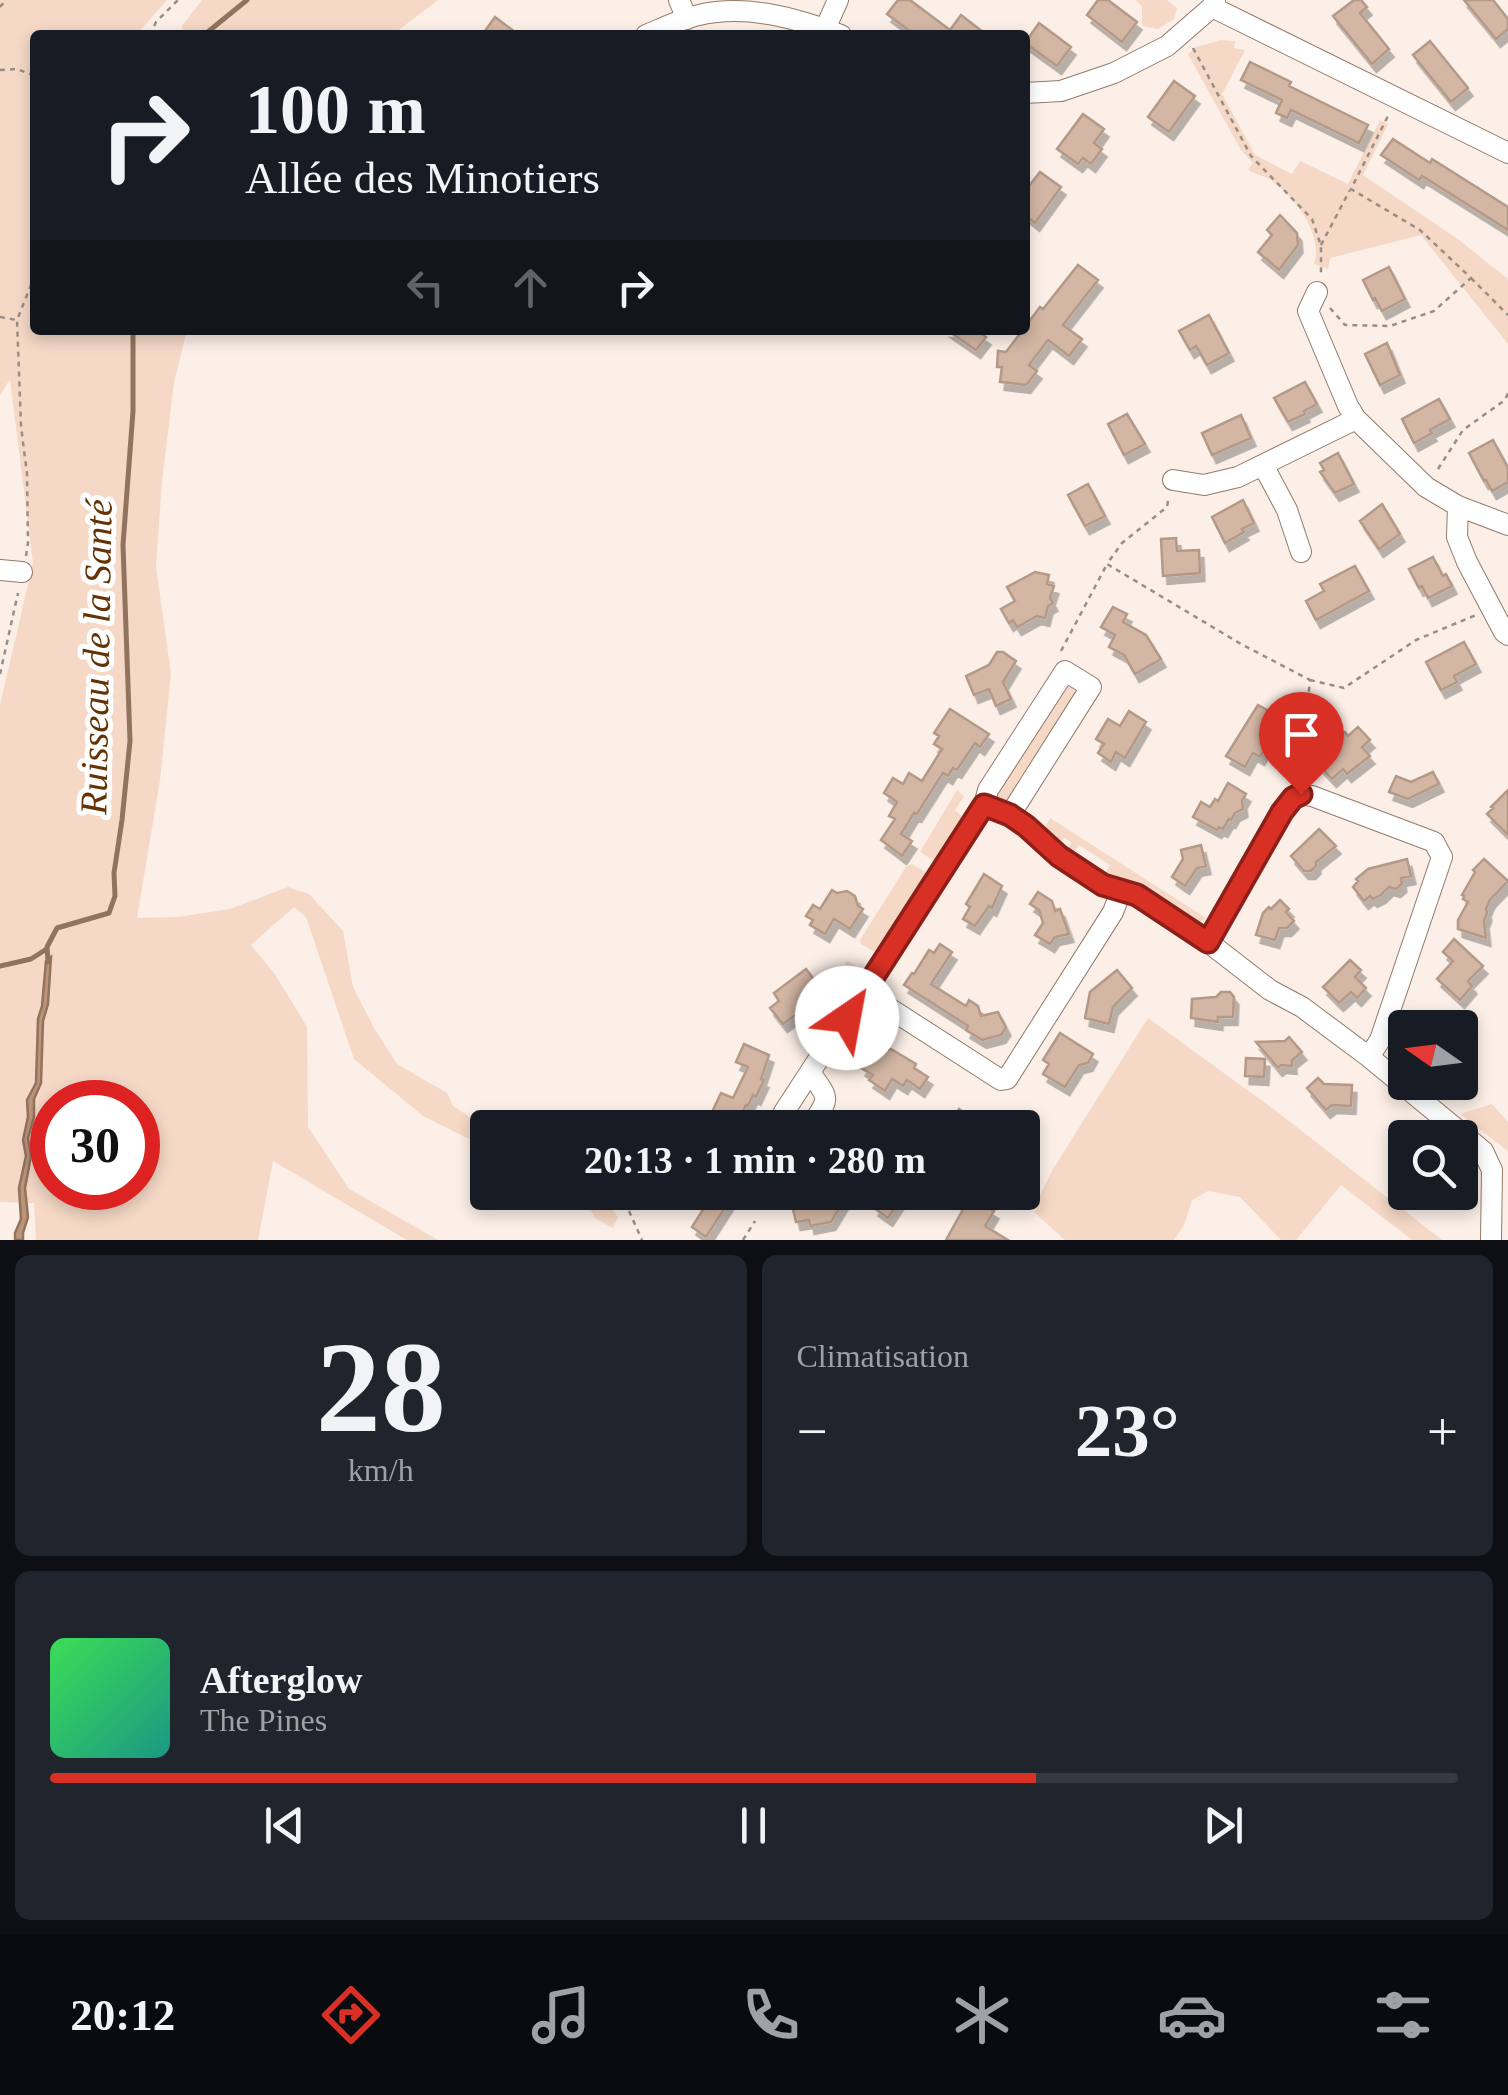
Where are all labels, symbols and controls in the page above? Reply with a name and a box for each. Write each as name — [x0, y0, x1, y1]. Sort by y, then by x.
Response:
icon: right — [80, 70, 210, 200]
text: 100 m — [245, 71, 426, 148]
text: Allée des Minotiers — [245, 153, 600, 203]
icon: left — [398, 260, 453, 315]
icon: ahead — [503, 260, 558, 315]
icon: right — [608, 260, 663, 315]
water label: Ruisseau de la Santé — [72, 497, 120, 816]
pin — [1259, 692, 1344, 795]
icon: arrive — [1274, 707, 1329, 762]
position arrow — [795, 966, 899, 1070]
north arrow — [1388, 1010, 1478, 1100]
map controls — [1388, 1010, 1478, 1210]
speed limit sign: 30 — [30, 1080, 160, 1210]
button: search — [1388, 1120, 1478, 1210]
text: 20:13 · 1 min · 280 m — [584, 1139, 926, 1181]
text: 28 — [316, 1315, 446, 1459]
text: Climatisation — [797, 1338, 969, 1374]
text: 23° — [1075, 1389, 1180, 1472]
text: − — [797, 1401, 828, 1462]
text: + — [1427, 1401, 1458, 1462]
text: km/h — [348, 1452, 414, 1488]
text: Afterglow — [200, 1659, 362, 1701]
text: The Pines — [200, 1702, 327, 1738]
icon: previous — [257, 1798, 312, 1853]
icon: pause — [726, 1798, 781, 1853]
icon: next — [1196, 1798, 1251, 1853]
icon: directions — [316, 1980, 386, 2050]
icon: music — [526, 1980, 596, 2050]
icon: phone — [736, 1980, 806, 2050]
icon: climate — [947, 1980, 1017, 2050]
icon: car — [1157, 1980, 1227, 2050]
icon: filters — [1368, 1980, 1438, 2050]
text: 20:12 — [70, 1990, 175, 2040]

